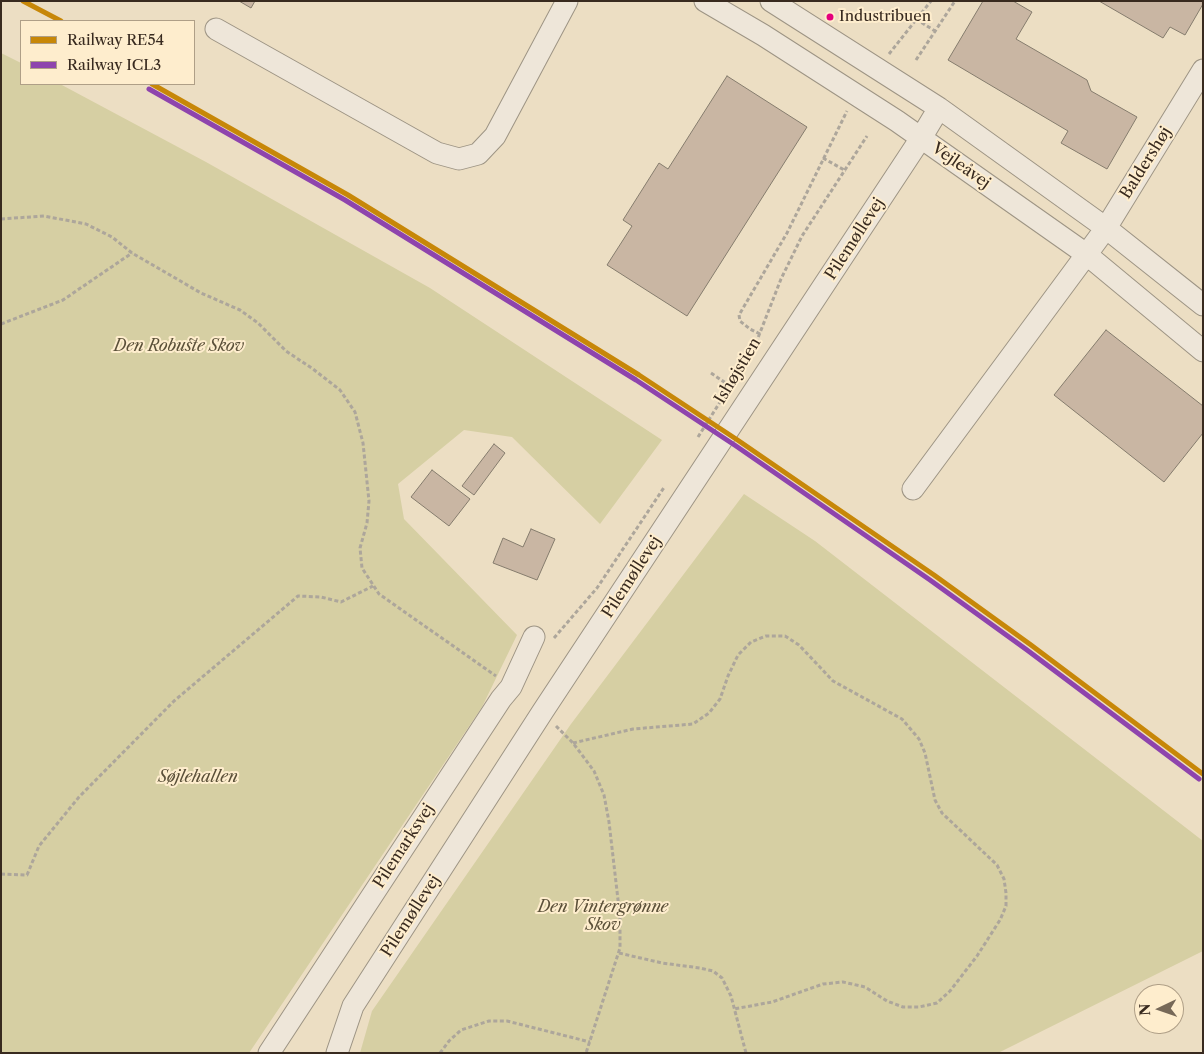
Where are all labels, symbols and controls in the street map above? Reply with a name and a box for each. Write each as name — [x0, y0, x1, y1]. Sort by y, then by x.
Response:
place label: Industribuen — [839, 8, 931, 26]
marker: Industribuen — [825, 12, 835, 22]
legend — [20, 20, 195, 85]
text: Railway RE54 — [67, 30, 164, 49]
text: Railway ICL3 — [67, 55, 161, 74]
street label: Baldershøj — [1116, 123, 1176, 203]
street label: Vejleåvej — [928, 139, 994, 193]
street label: Pilemøllevej — [821, 194, 889, 284]
street label: Ishøjstien — [711, 334, 765, 408]
park label: Den Robuste Skov — [114, 336, 244, 356]
street label: Pilemøllevej — [598, 532, 666, 622]
park label: Søjlehallen — [158, 767, 238, 787]
street label: Pilemarksvej — [370, 800, 438, 892]
street label: Pilemøllevej — [377, 871, 445, 961]
park label: Den Vintergrønne Skov — [538, 897, 668, 935]
north arrow — [1134, 984, 1184, 1034]
text: N — [1136, 1003, 1154, 1016]

